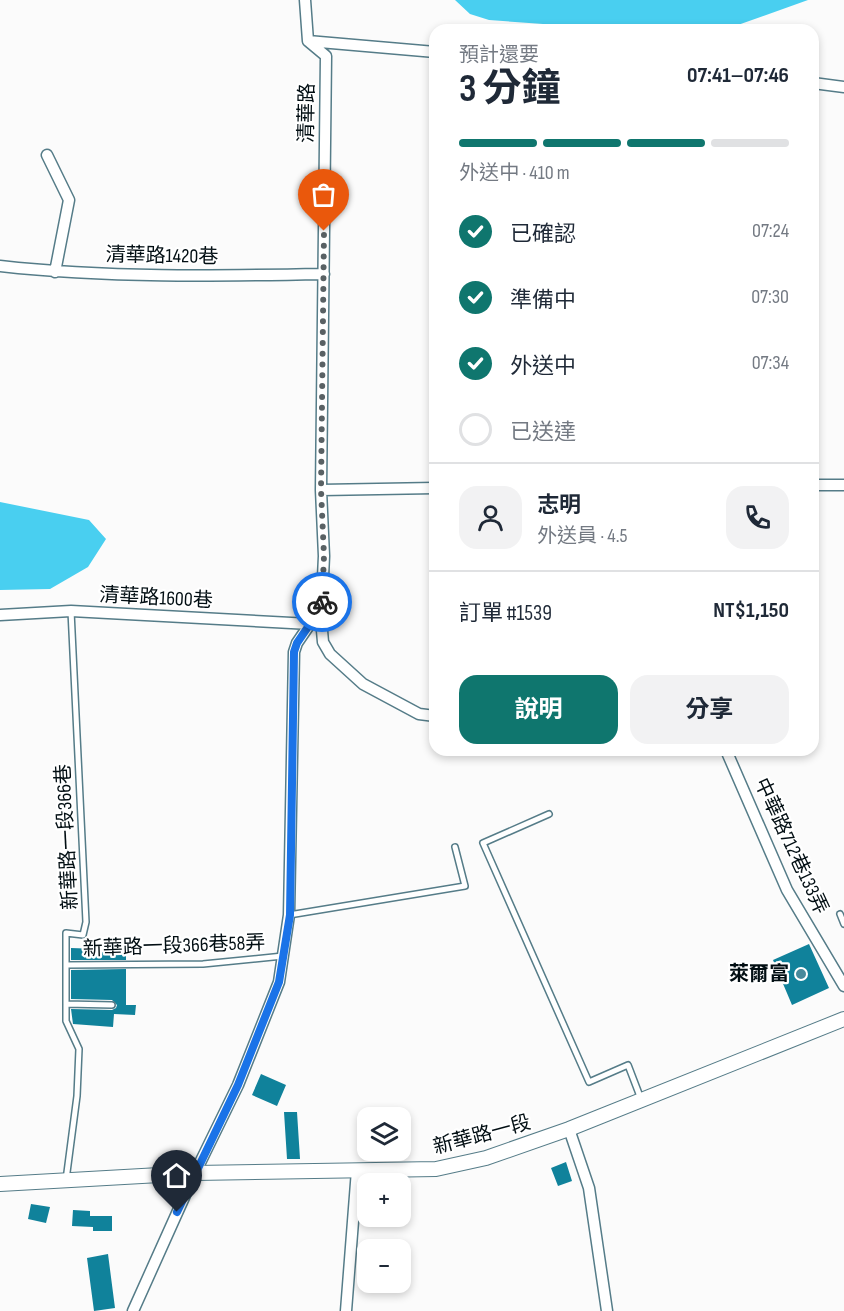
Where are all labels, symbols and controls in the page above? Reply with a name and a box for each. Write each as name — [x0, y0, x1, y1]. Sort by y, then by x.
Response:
text: 預計還要 — [459, 43, 539, 67]
text: 07:41–07:46 — [687, 62, 789, 89]
text: 3 分鐘 — [459, 66, 561, 113]
street label: 清華路 — [294, 83, 320, 143]
text: 外送中 · 410 m — [459, 161, 570, 185]
pin — [298, 169, 349, 231]
icon: bag — [307, 178, 340, 211]
icon: check — [459, 215, 492, 248]
text: 07:24 — [752, 219, 789, 243]
text: 已確認 — [510, 221, 576, 248]
street label: 清華路1420巷 — [105, 243, 219, 269]
icon: check — [459, 281, 492, 314]
text: 07:30 — [751, 285, 789, 309]
text: 準備中 — [510, 287, 576, 314]
icon: check — [459, 347, 492, 380]
text: 07:34 — [752, 351, 789, 375]
text: 外送中 — [510, 353, 576, 380]
text: 已送達 — [510, 419, 576, 446]
button: person — [459, 486, 522, 549]
button: phone — [726, 486, 789, 549]
text: 志明 — [537, 492, 581, 519]
text: 外送員 · 4.5 — [537, 524, 627, 548]
courier — [292, 572, 352, 632]
street label: 清華路1600巷 — [99, 583, 213, 613]
icon: bike — [306, 586, 339, 619]
text: NT$1,150 — [713, 597, 789, 624]
text: 訂單 #1539 — [459, 600, 552, 627]
button: 說明 — [459, 675, 618, 744]
button: 分享 — [630, 675, 789, 744]
street label: 新華路一段366巷 — [51, 764, 83, 910]
street label: 中華路712巷133弄 — [749, 774, 833, 918]
street label: 新華路一段366巷58弄 — [82, 931, 266, 961]
place label: 萊爾富 — [729, 962, 789, 986]
marker: 萊爾富 — [794, 967, 808, 981]
map controls — [357, 1107, 411, 1293]
button: layers — [357, 1107, 411, 1161]
street label: 新華路一段 — [431, 1110, 533, 1160]
pin — [151, 1150, 202, 1212]
icon: home — [160, 1159, 193, 1192]
button: + — [357, 1173, 411, 1227]
button: − — [357, 1239, 411, 1293]

